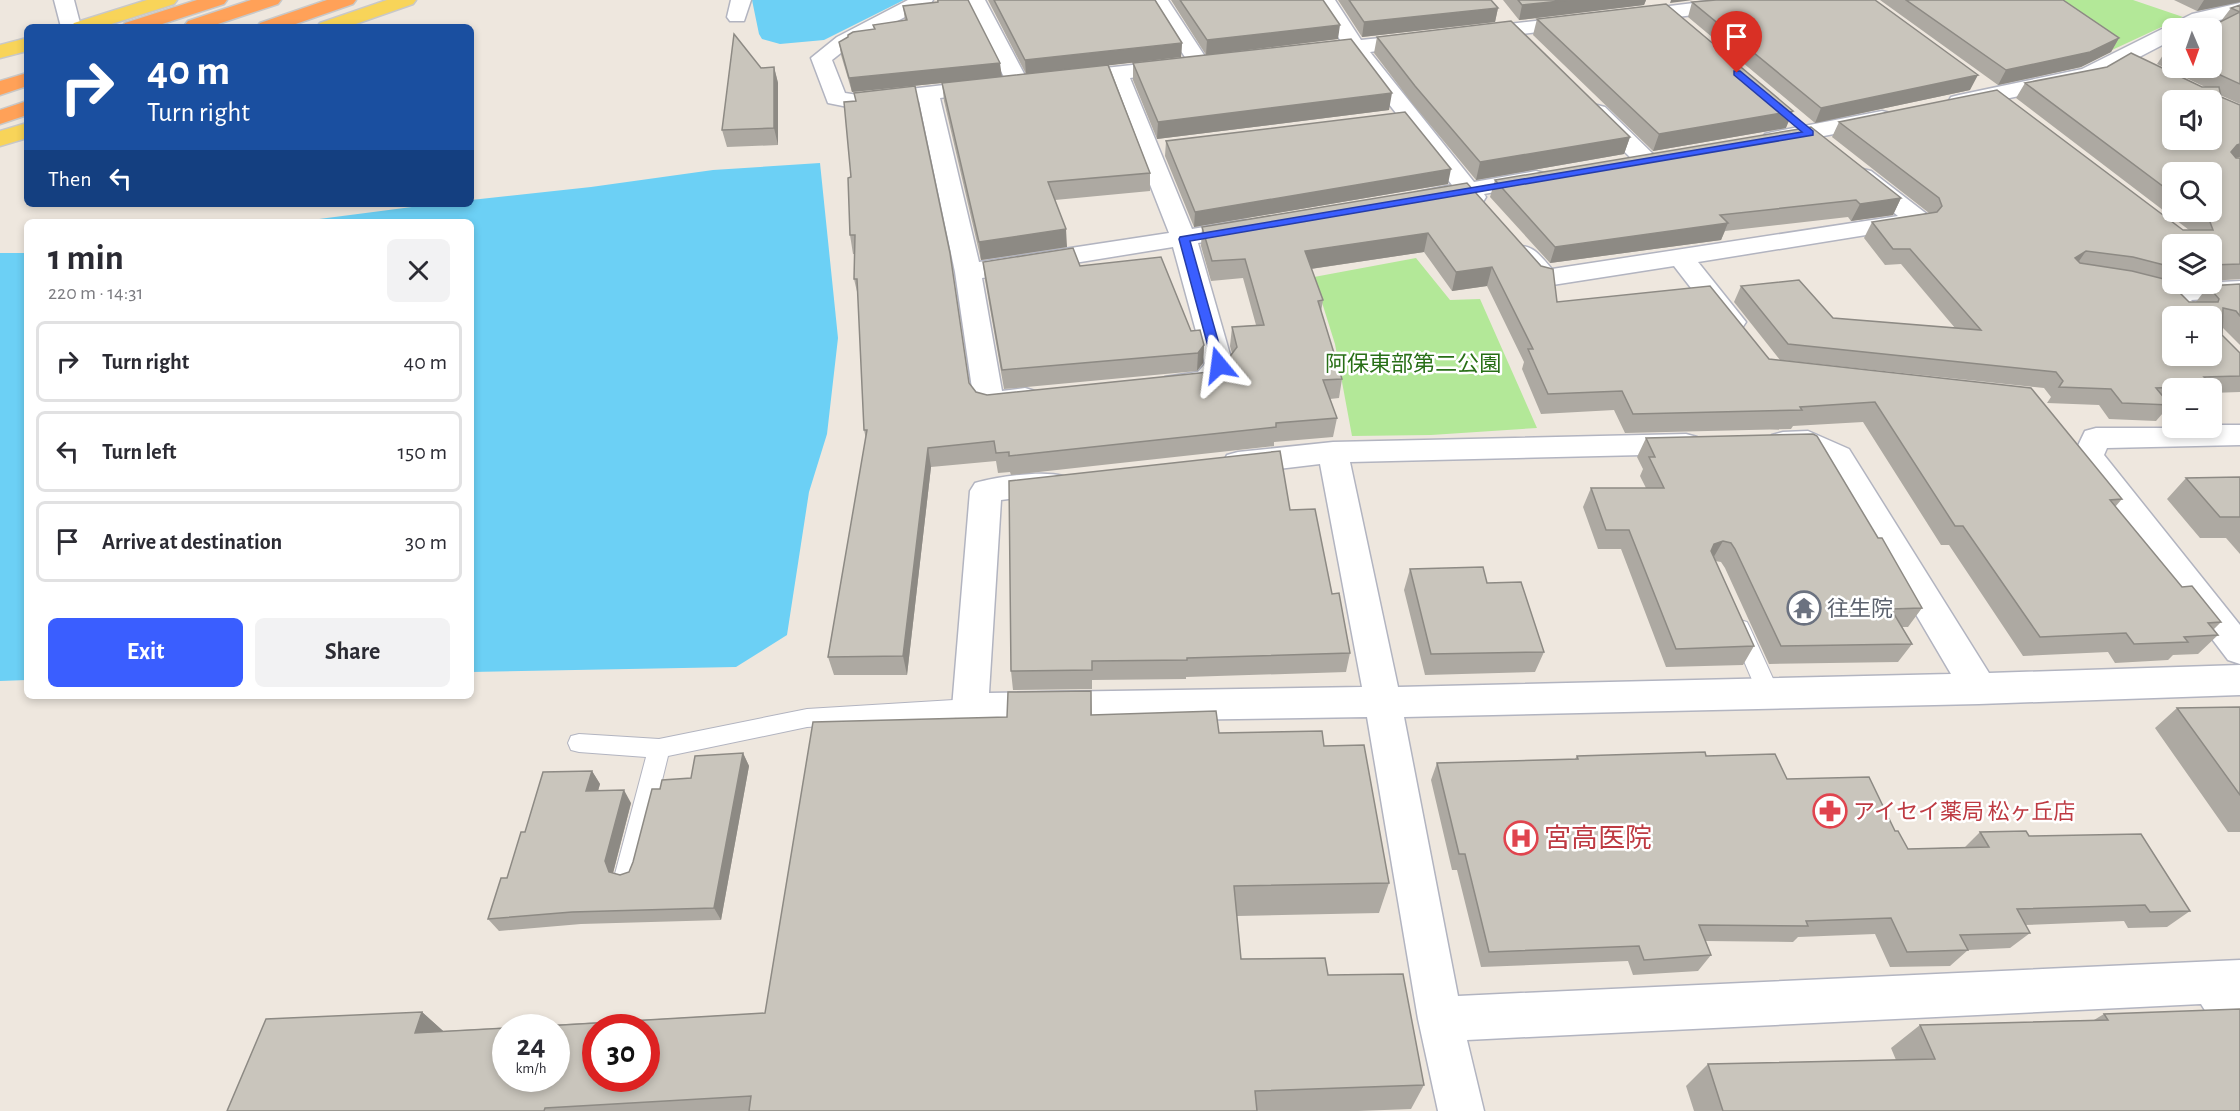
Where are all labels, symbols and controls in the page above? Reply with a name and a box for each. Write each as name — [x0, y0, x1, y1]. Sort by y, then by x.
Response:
pin — [1711, 11, 1762, 73]
north arrow — [2162, 18, 2222, 78]
map controls — [2162, 18, 2222, 438]
icon: arrive — [1720, 20, 1753, 53]
icon: right — [48, 48, 126, 126]
text: 40 m — [147, 50, 230, 92]
button: sound — [2162, 90, 2222, 150]
text: Turn right — [147, 99, 250, 126]
icon: left — [104, 162, 137, 195]
button: search — [2162, 162, 2222, 222]
text: Then — [48, 168, 92, 190]
button: layers — [2162, 234, 2222, 294]
button: close — [387, 239, 450, 302]
text: 1 min — [48, 240, 124, 276]
text: 220 m · 14:31 — [48, 283, 143, 303]
button: + — [2162, 306, 2222, 366]
position arrow — [1187, 333, 1251, 397]
icon: right — [51, 345, 84, 378]
text: Turn right — [102, 351, 189, 373]
text: 40 m — [404, 351, 447, 373]
park label: 阿保東部第二公園 — [1325, 352, 1501, 375]
button: − — [2162, 378, 2222, 438]
icon: left — [51, 435, 84, 468]
text: Turn left — [102, 441, 176, 463]
text: 150 m — [397, 441, 447, 463]
icon: arrive — [51, 525, 84, 558]
text: Arrive at destination — [102, 531, 282, 553]
text: 30 m — [405, 531, 447, 553]
temple icon: 往生院 — [1786, 590, 1822, 626]
place label: 往生院 — [1827, 597, 1893, 620]
button: Exit — [48, 618, 243, 687]
button: Share — [255, 618, 450, 687]
pharmacy icon: アイセイ薬局 松ヶ丘店 — [1812, 793, 1848, 829]
place label: アイセイ薬局 松ヶ丘店 — [1853, 800, 2076, 823]
hospital icon: 宮高医院 — [1503, 820, 1539, 856]
place label: 宮高医院 — [1544, 824, 1652, 852]
speed limit sign: 30 — [582, 1014, 660, 1092]
text: 24 — [516, 1031, 546, 1061]
text: km/h — [516, 1061, 546, 1076]

